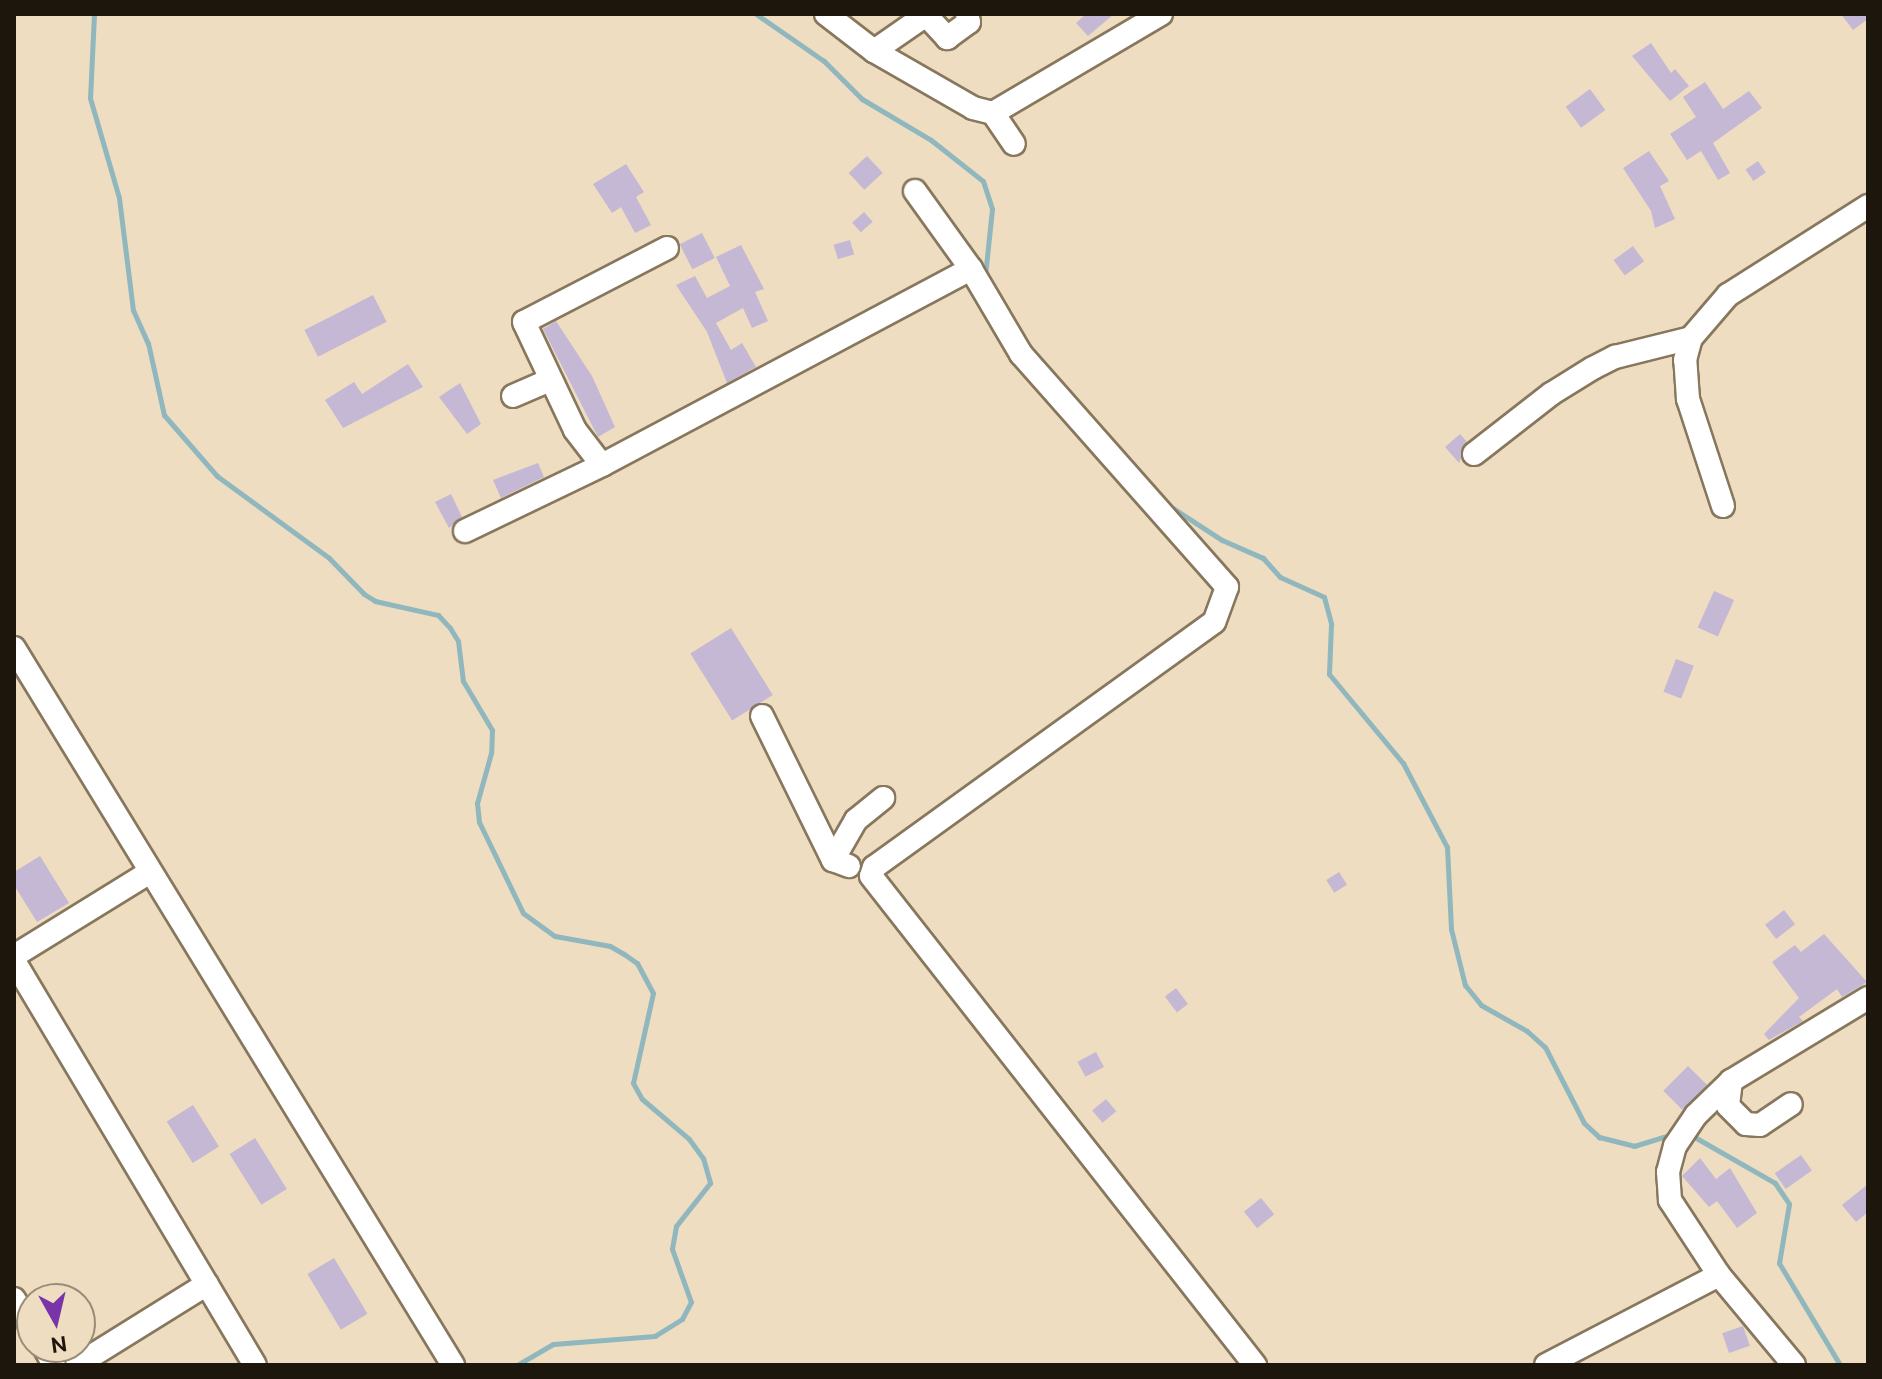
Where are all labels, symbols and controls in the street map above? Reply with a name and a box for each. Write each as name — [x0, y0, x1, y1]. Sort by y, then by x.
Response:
north arrow — [16, 1283, 96, 1363]
text: N — [49, 1332, 69, 1359]

